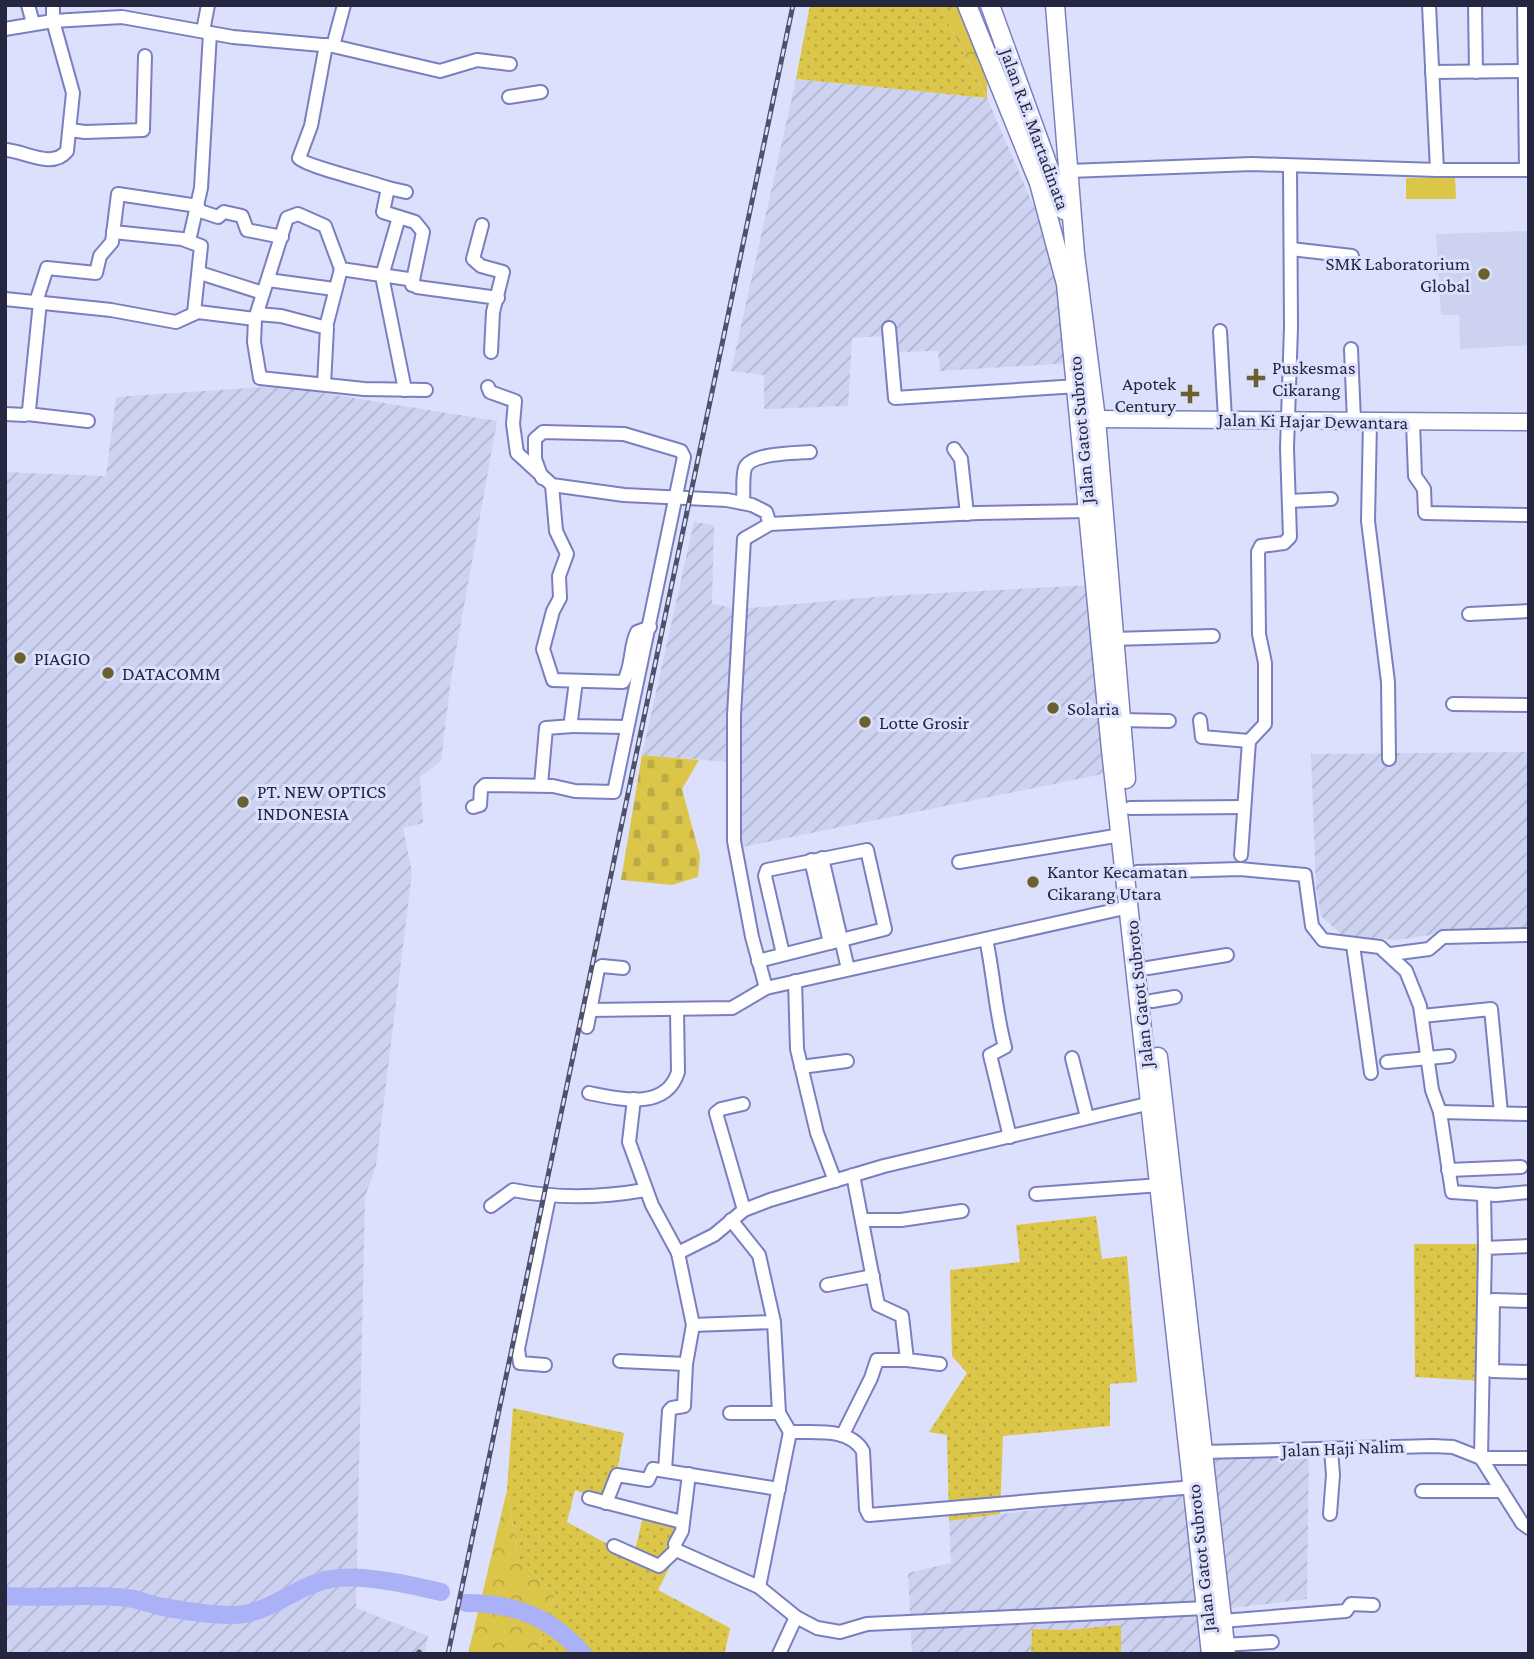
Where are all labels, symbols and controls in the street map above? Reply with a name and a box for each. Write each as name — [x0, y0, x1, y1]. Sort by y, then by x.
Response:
street label: Jalan R.E. Martadinata — [995, 43, 1074, 213]
place label: SMK Laboratorium Global — [1326, 253, 1470, 296]
marker: SMK Laboratorium Global — [1476, 266, 1492, 282]
street label: Jalan Gatot Subroto — [1064, 355, 1098, 507]
place label: Puskesmas Cikarang — [1272, 357, 1355, 400]
marker: Puskesmas Cikarang — [1246, 368, 1266, 388]
place label: Apotek Century — [1114, 373, 1177, 416]
marker: Apotek Century — [1182, 386, 1198, 402]
street label: Jalan Ki Hajar Dewantara — [1216, 409, 1409, 434]
place label: PIAGIO — [34, 648, 91, 669]
marker: PIAGIO — [12, 650, 28, 666]
place label: DATACOMM — [122, 663, 221, 684]
marker: DATACOMM — [100, 665, 116, 681]
place label: Solaria — [1067, 698, 1120, 719]
marker: Solaria — [1045, 700, 1061, 716]
place label: Lotte Grosir — [879, 712, 969, 733]
marker: Lotte Grosir — [857, 714, 873, 730]
place label: PT. NEW OPTICS INDONESIA — [257, 781, 386, 824]
marker: PT. NEW OPTICS INDONESIA — [235, 794, 251, 810]
place label: Kantor Kecamatan Cikarang Utara — [1047, 861, 1188, 904]
marker: Kantor Kecamatan Cikarang Utara — [1025, 874, 1041, 890]
street label: Jalan Gatot Subroto — [1121, 919, 1157, 1071]
street label: Jalan Haji Nalim — [1279, 1435, 1405, 1462]
street label: Jalan Gatot Subroto — [1183, 1483, 1219, 1635]

